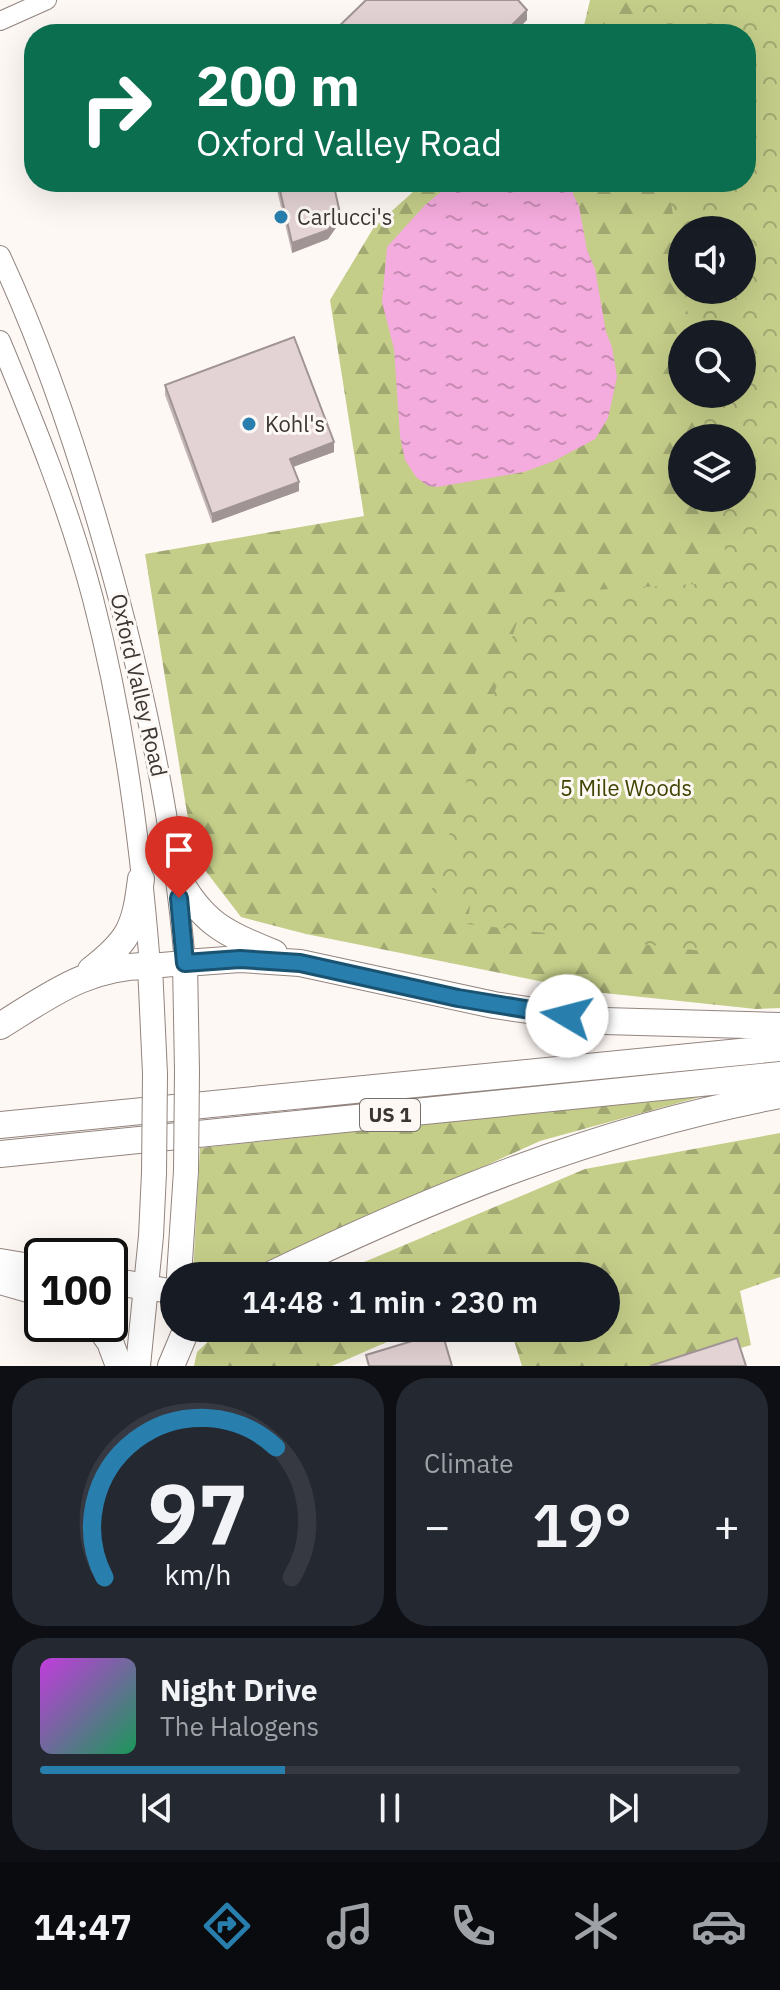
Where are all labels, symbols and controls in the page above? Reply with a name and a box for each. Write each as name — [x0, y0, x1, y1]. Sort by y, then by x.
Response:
text: 200 m — [196, 49, 360, 121]
icon: right — [64, 56, 168, 160]
text: Oxford Valley Road — [196, 119, 502, 166]
place label: Carlucci's — [297, 202, 393, 231]
marker: Carlucci's — [272, 208, 290, 226]
map controls — [668, 216, 756, 512]
button: sound — [668, 216, 756, 304]
button: search — [668, 320, 756, 408]
place label: Kohl's — [265, 409, 325, 438]
marker: Kohl's — [240, 415, 258, 433]
button: layers — [668, 424, 756, 512]
street label: Oxford Valley Road — [104, 590, 175, 779]
park label: 5 Mile Woods — [560, 773, 692, 802]
pin — [145, 816, 213, 898]
icon: arrive — [157, 828, 201, 872]
position arrow — [525, 974, 609, 1058]
road number: US 1 — [360, 1099, 420, 1131]
speed limit sign: 100 — [24, 1238, 128, 1342]
text: 14:48 · 1 min · 230 m — [242, 1282, 538, 1321]
text: Climate — [424, 1446, 514, 1480]
text: 97 — [148, 1459, 248, 1567]
text: 19° — [532, 1485, 632, 1564]
text: − — [424, 1497, 450, 1554]
text: + — [714, 1497, 740, 1554]
text: km/h — [164, 1556, 232, 1593]
text: Night Drive — [160, 1670, 318, 1709]
text: The Halogens — [160, 1709, 319, 1743]
icon: previous — [135, 1786, 179, 1830]
icon: pause — [368, 1786, 412, 1830]
icon: next — [601, 1786, 645, 1830]
icon: directions — [199, 1898, 255, 1954]
icon: music — [322, 1898, 378, 1954]
icon: phone — [445, 1898, 501, 1954]
icon: climate — [568, 1898, 624, 1954]
icon: car — [691, 1898, 747, 1954]
text: 14:47 — [33, 1903, 132, 1950]

